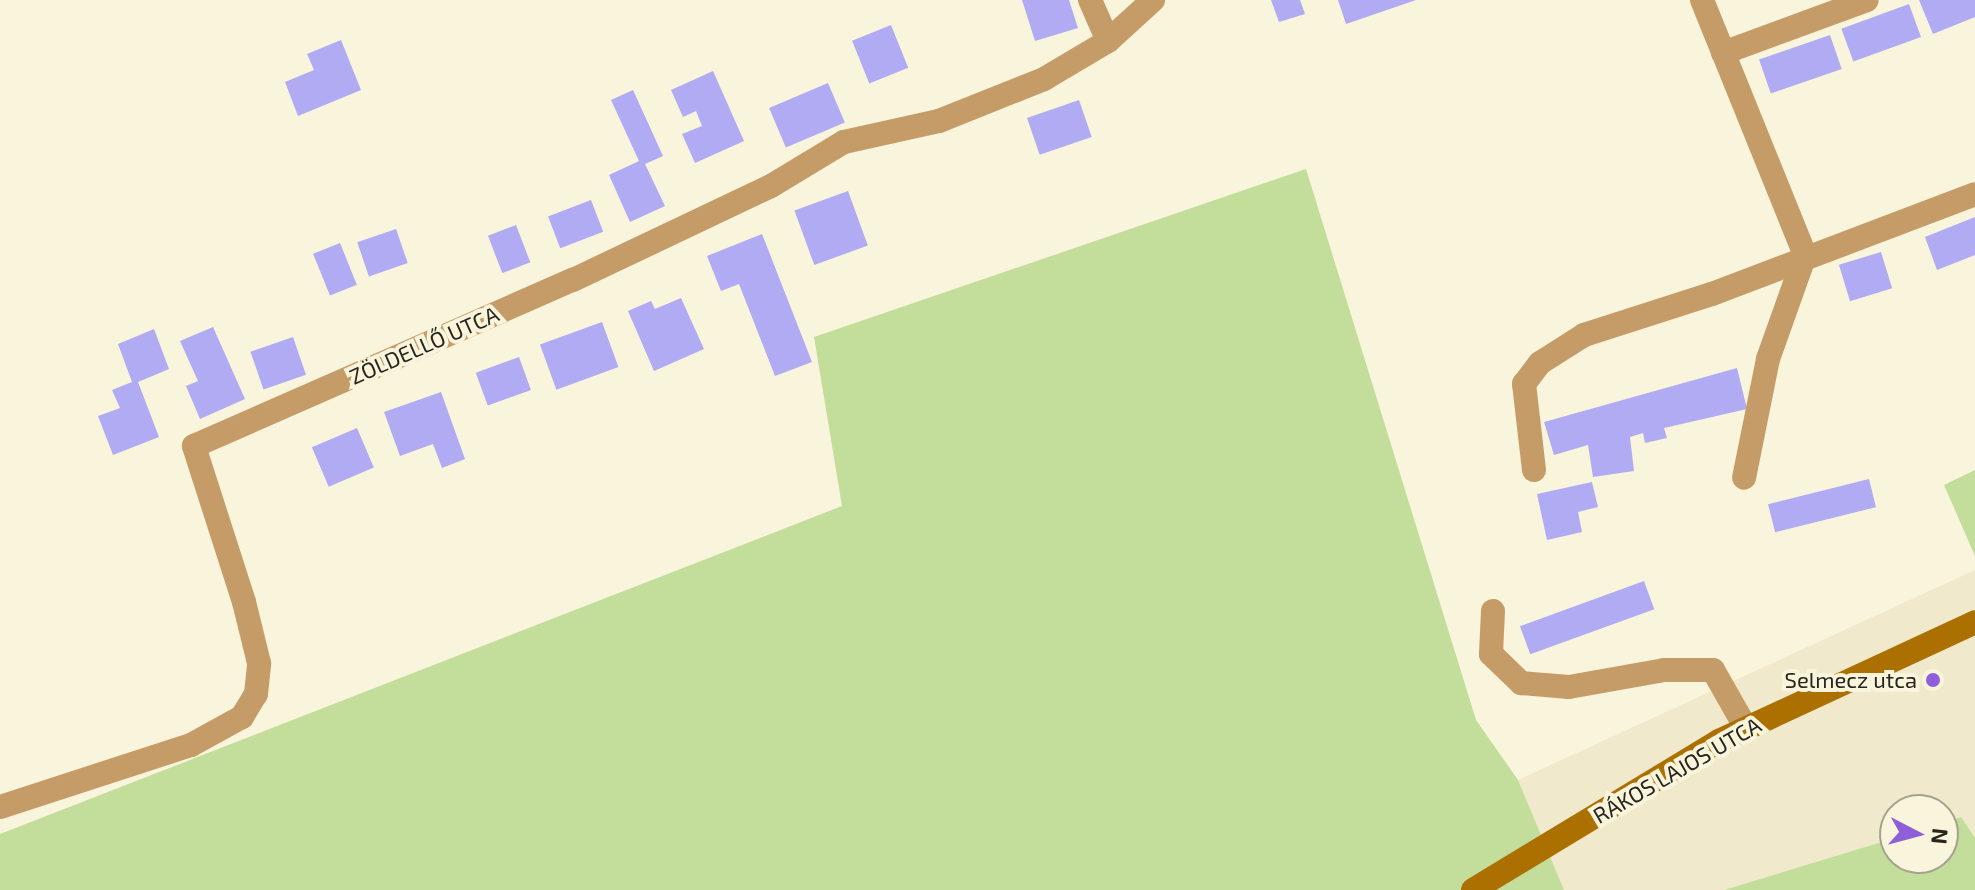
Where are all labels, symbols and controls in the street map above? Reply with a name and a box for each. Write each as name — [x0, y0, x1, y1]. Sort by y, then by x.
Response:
street label: ZÖLDELLŐ UTCA — [345, 300, 503, 390]
place label: Selmecz utca — [1785, 667, 1917, 693]
marker: Selmecz utca — [1924, 671, 1942, 689]
street label: RÁKOS LAJOS UTCA — [1588, 711, 1766, 829]
north arrow — [1879, 794, 1959, 874]
text: N — [1927, 827, 1955, 846]

